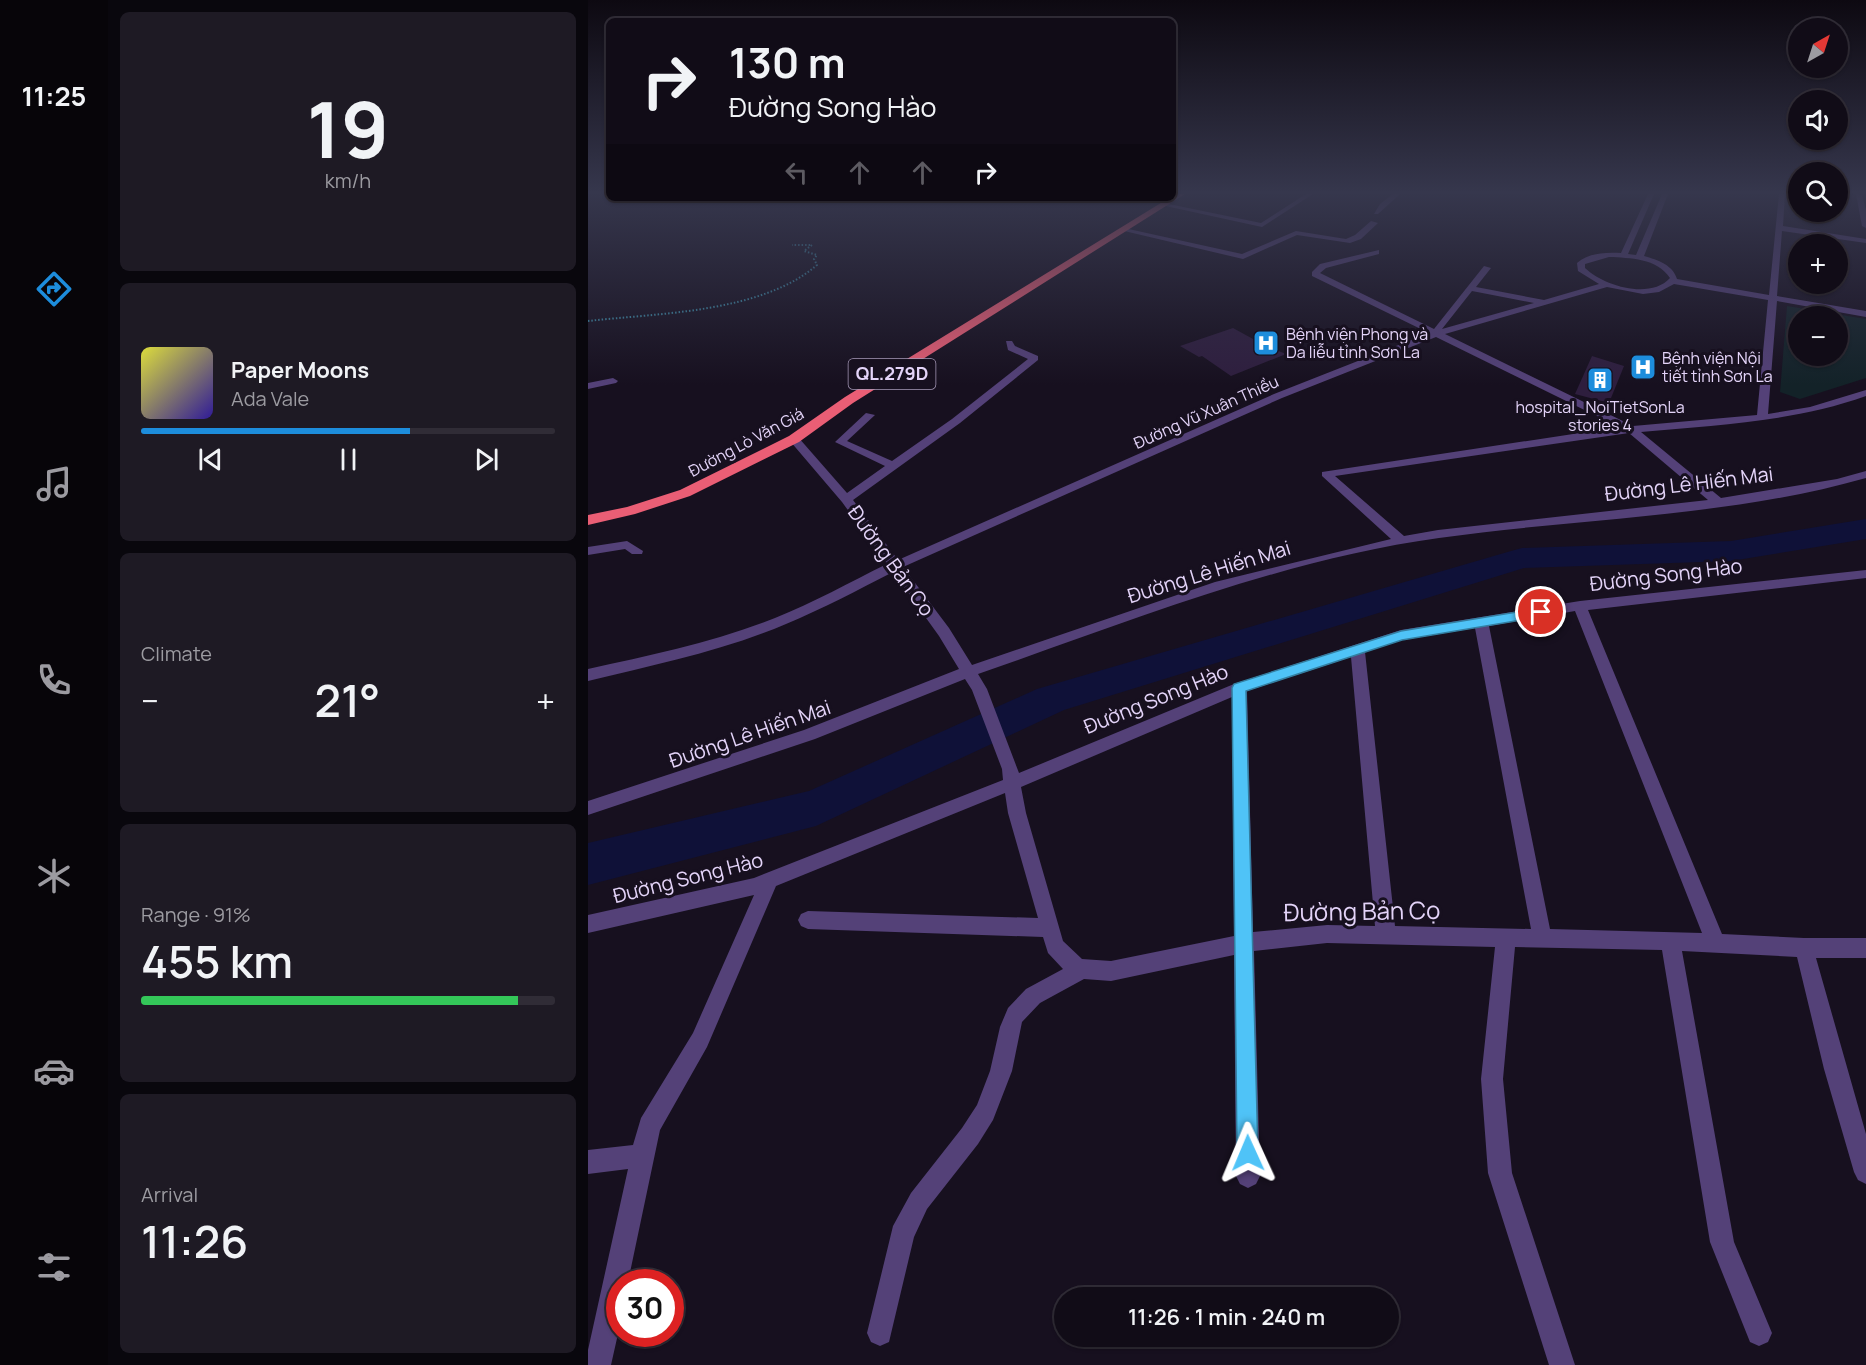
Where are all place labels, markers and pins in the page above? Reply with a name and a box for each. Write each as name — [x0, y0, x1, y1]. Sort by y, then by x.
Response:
place label: Bệnh viện Phong và Da liễu tỉnh Sơn La — [1286, 323, 1428, 363]
hospital icon: Bệnh viện Phong và Da liễu tỉnh Sơn La — [1251, 328, 1281, 358]
place label: Bệnh viện Nội tiết tỉnh Sơn La — [1662, 347, 1773, 387]
hospital icon: Bệnh viện Nội tiết tỉnh Sơn La — [1628, 352, 1658, 382]
building icon: hospital_NoiTietSonLa stories 4 — [1585, 365, 1615, 395]
place label: hospital_NoiTietSonLa stories 4 — [1515, 396, 1685, 436]
pin — [1515, 586, 1566, 637]

